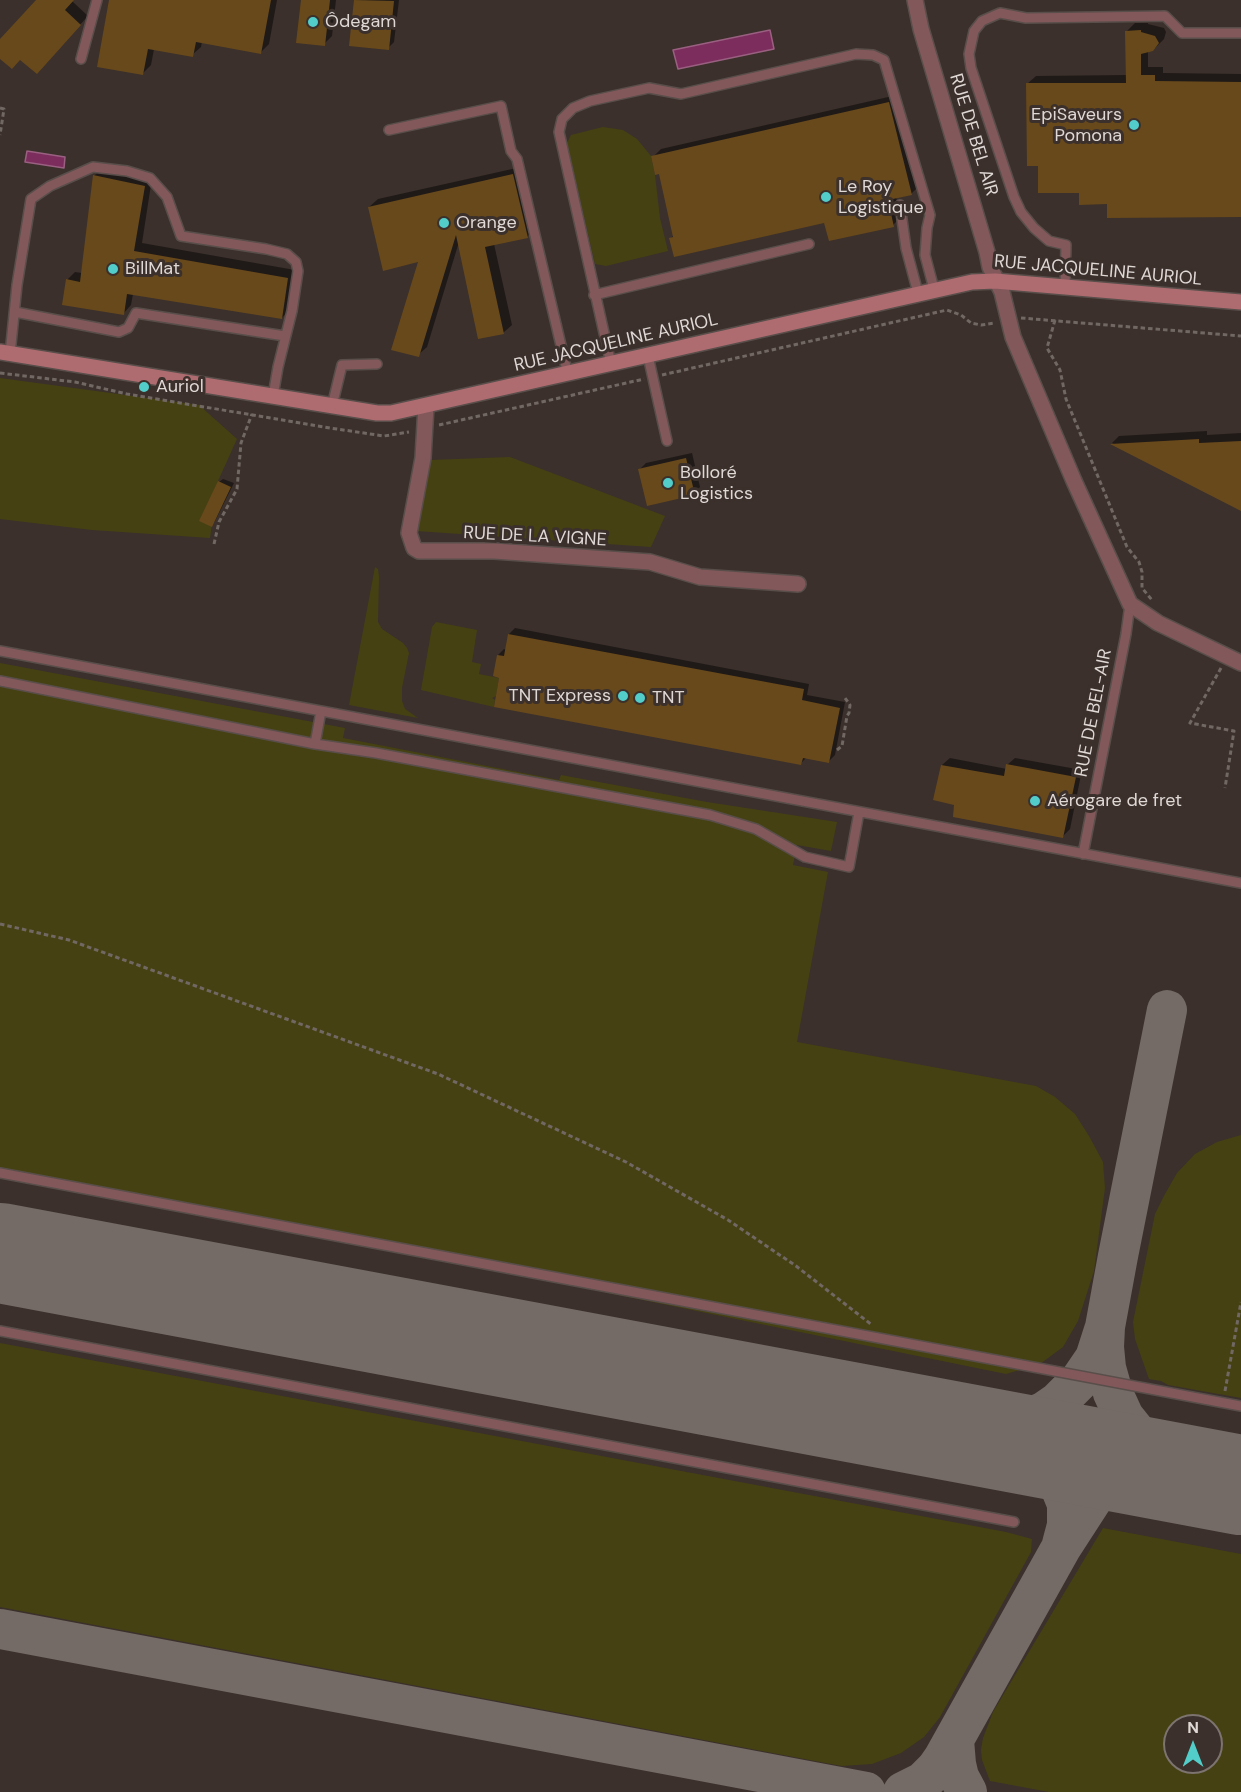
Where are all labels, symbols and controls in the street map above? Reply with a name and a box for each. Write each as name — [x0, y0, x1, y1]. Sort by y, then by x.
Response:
place label: Ôdegam — [325, 11, 396, 33]
marker: Ôdegam — [306, 15, 320, 29]
street label: RUE DE BEL AIR — [944, 71, 1002, 199]
place label: EpiSaveurs Pomona — [1031, 104, 1122, 146]
marker: EpiSaveurs Pomona — [1127, 118, 1141, 132]
place label: Le Roy Logistique — [838, 176, 924, 219]
marker: Le Roy Logistique — [819, 190, 833, 204]
place label: Orange — [456, 212, 517, 234]
marker: Orange — [437, 216, 451, 230]
street label: RUE JACQUELINE AURIOL — [993, 251, 1203, 291]
place label: BillMat — [125, 258, 180, 280]
marker: BillMat — [106, 262, 120, 276]
street label: RUE JACQUELINE AURIOL — [512, 309, 720, 377]
place label: Auriol — [156, 376, 204, 398]
marker: Auriol — [137, 380, 151, 394]
place label: Bolloré Logistics — [680, 462, 753, 504]
marker: Bolloré Logistics — [661, 476, 675, 490]
street label: RUE DE LA VIGNE — [463, 522, 607, 552]
street label: RUE DE BEL-AIR — [1071, 647, 1117, 779]
place label: TNT Express — [509, 685, 611, 707]
place label: TNT — [652, 687, 685, 709]
marker: TNT Express — [616, 689, 630, 703]
marker: TNT — [633, 691, 647, 705]
place label: Aérogare de fret — [1047, 790, 1182, 812]
marker: Aérogare de fret — [1028, 794, 1042, 808]
north arrow — [1163, 1714, 1223, 1774]
text: N — [1187, 1717, 1199, 1738]

